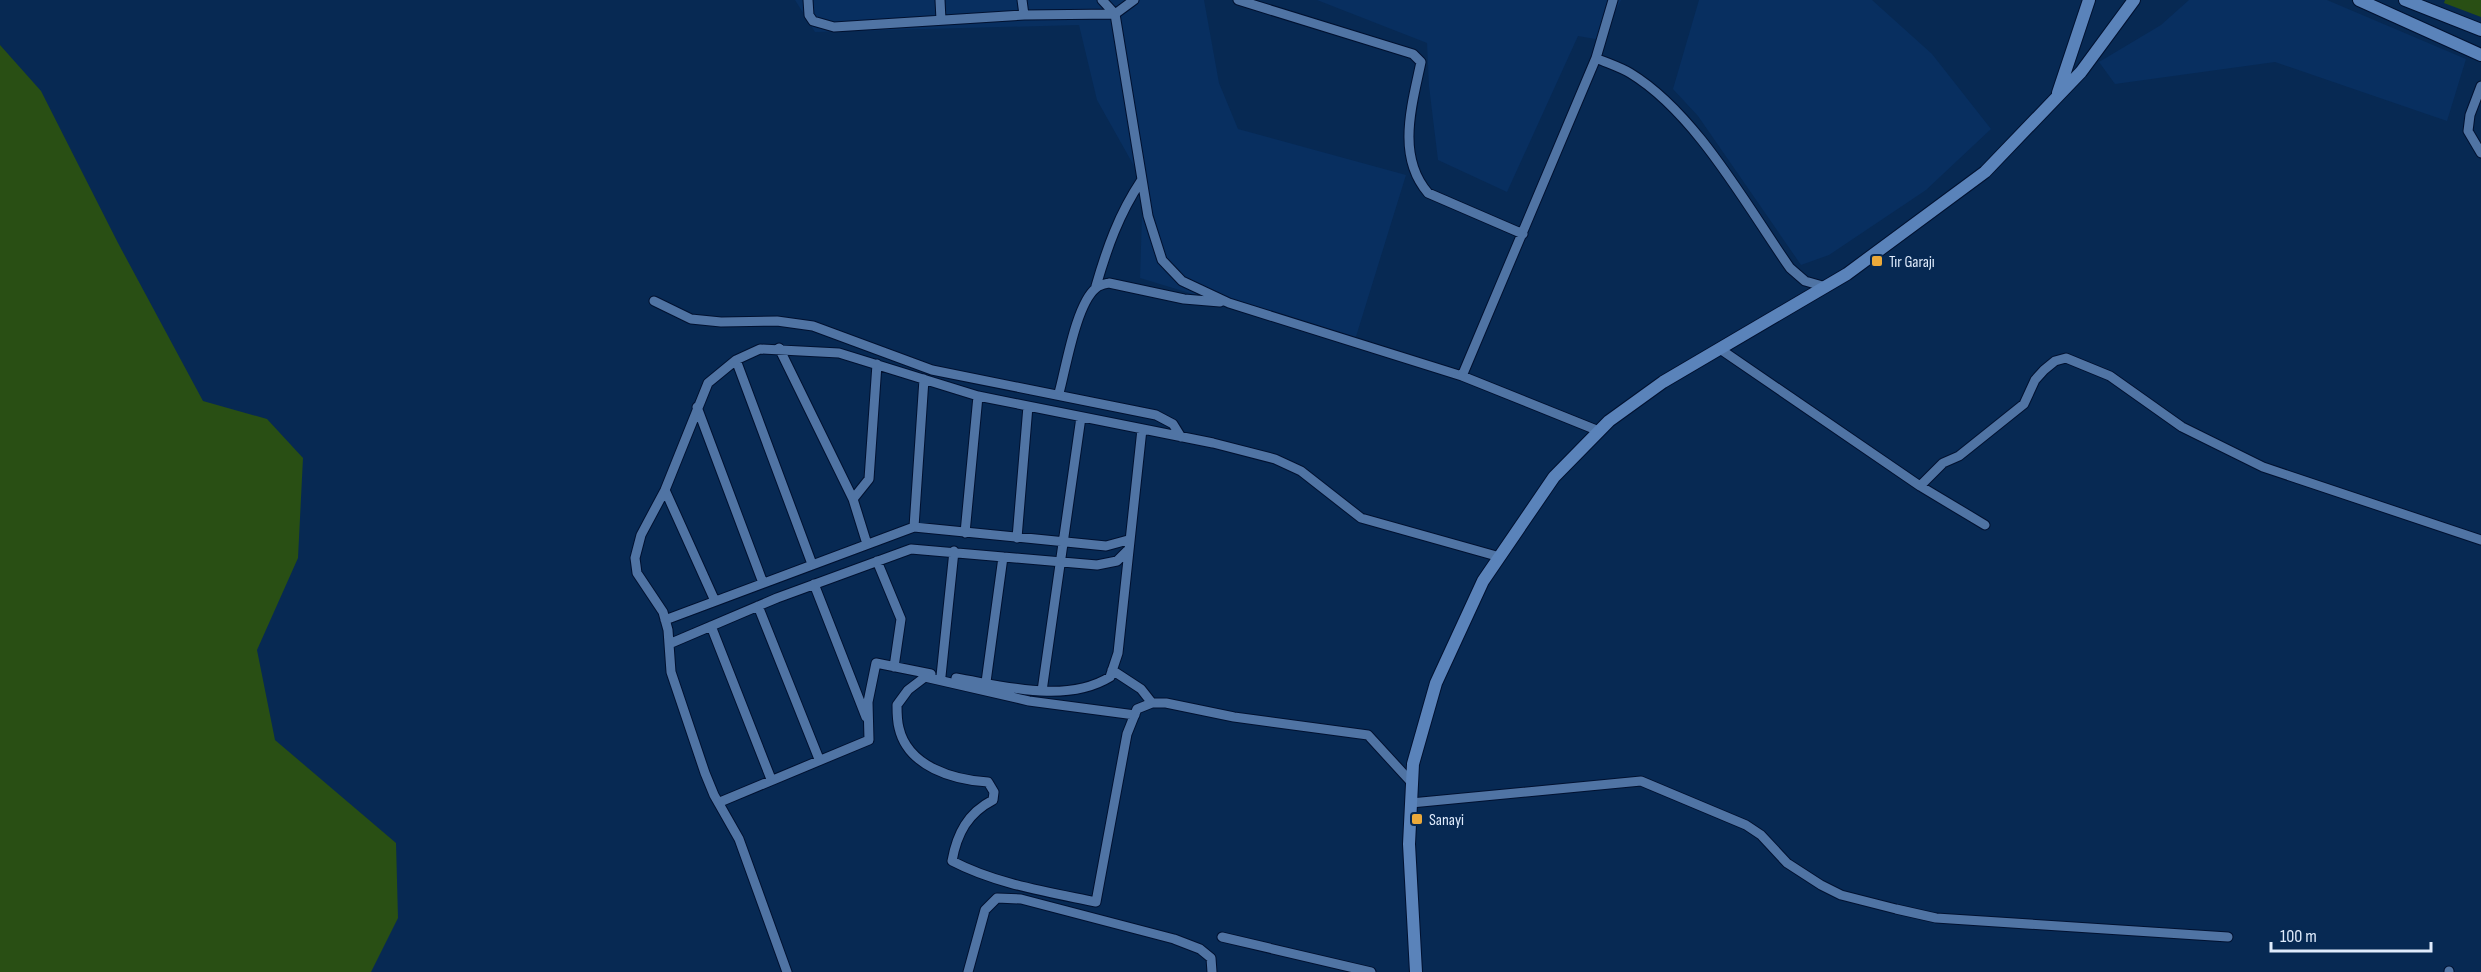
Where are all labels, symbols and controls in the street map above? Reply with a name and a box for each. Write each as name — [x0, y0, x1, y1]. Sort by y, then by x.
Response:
place label: Tır Garajı — [1889, 253, 1935, 272]
marker: Tır Garajı — [1870, 254, 1884, 268]
place label: Sanayi — [1429, 811, 1464, 830]
marker: Sanayi — [1410, 812, 1424, 826]
scale bar — [2271, 915, 2432, 953]
text: 100 m — [2280, 926, 2317, 947]

